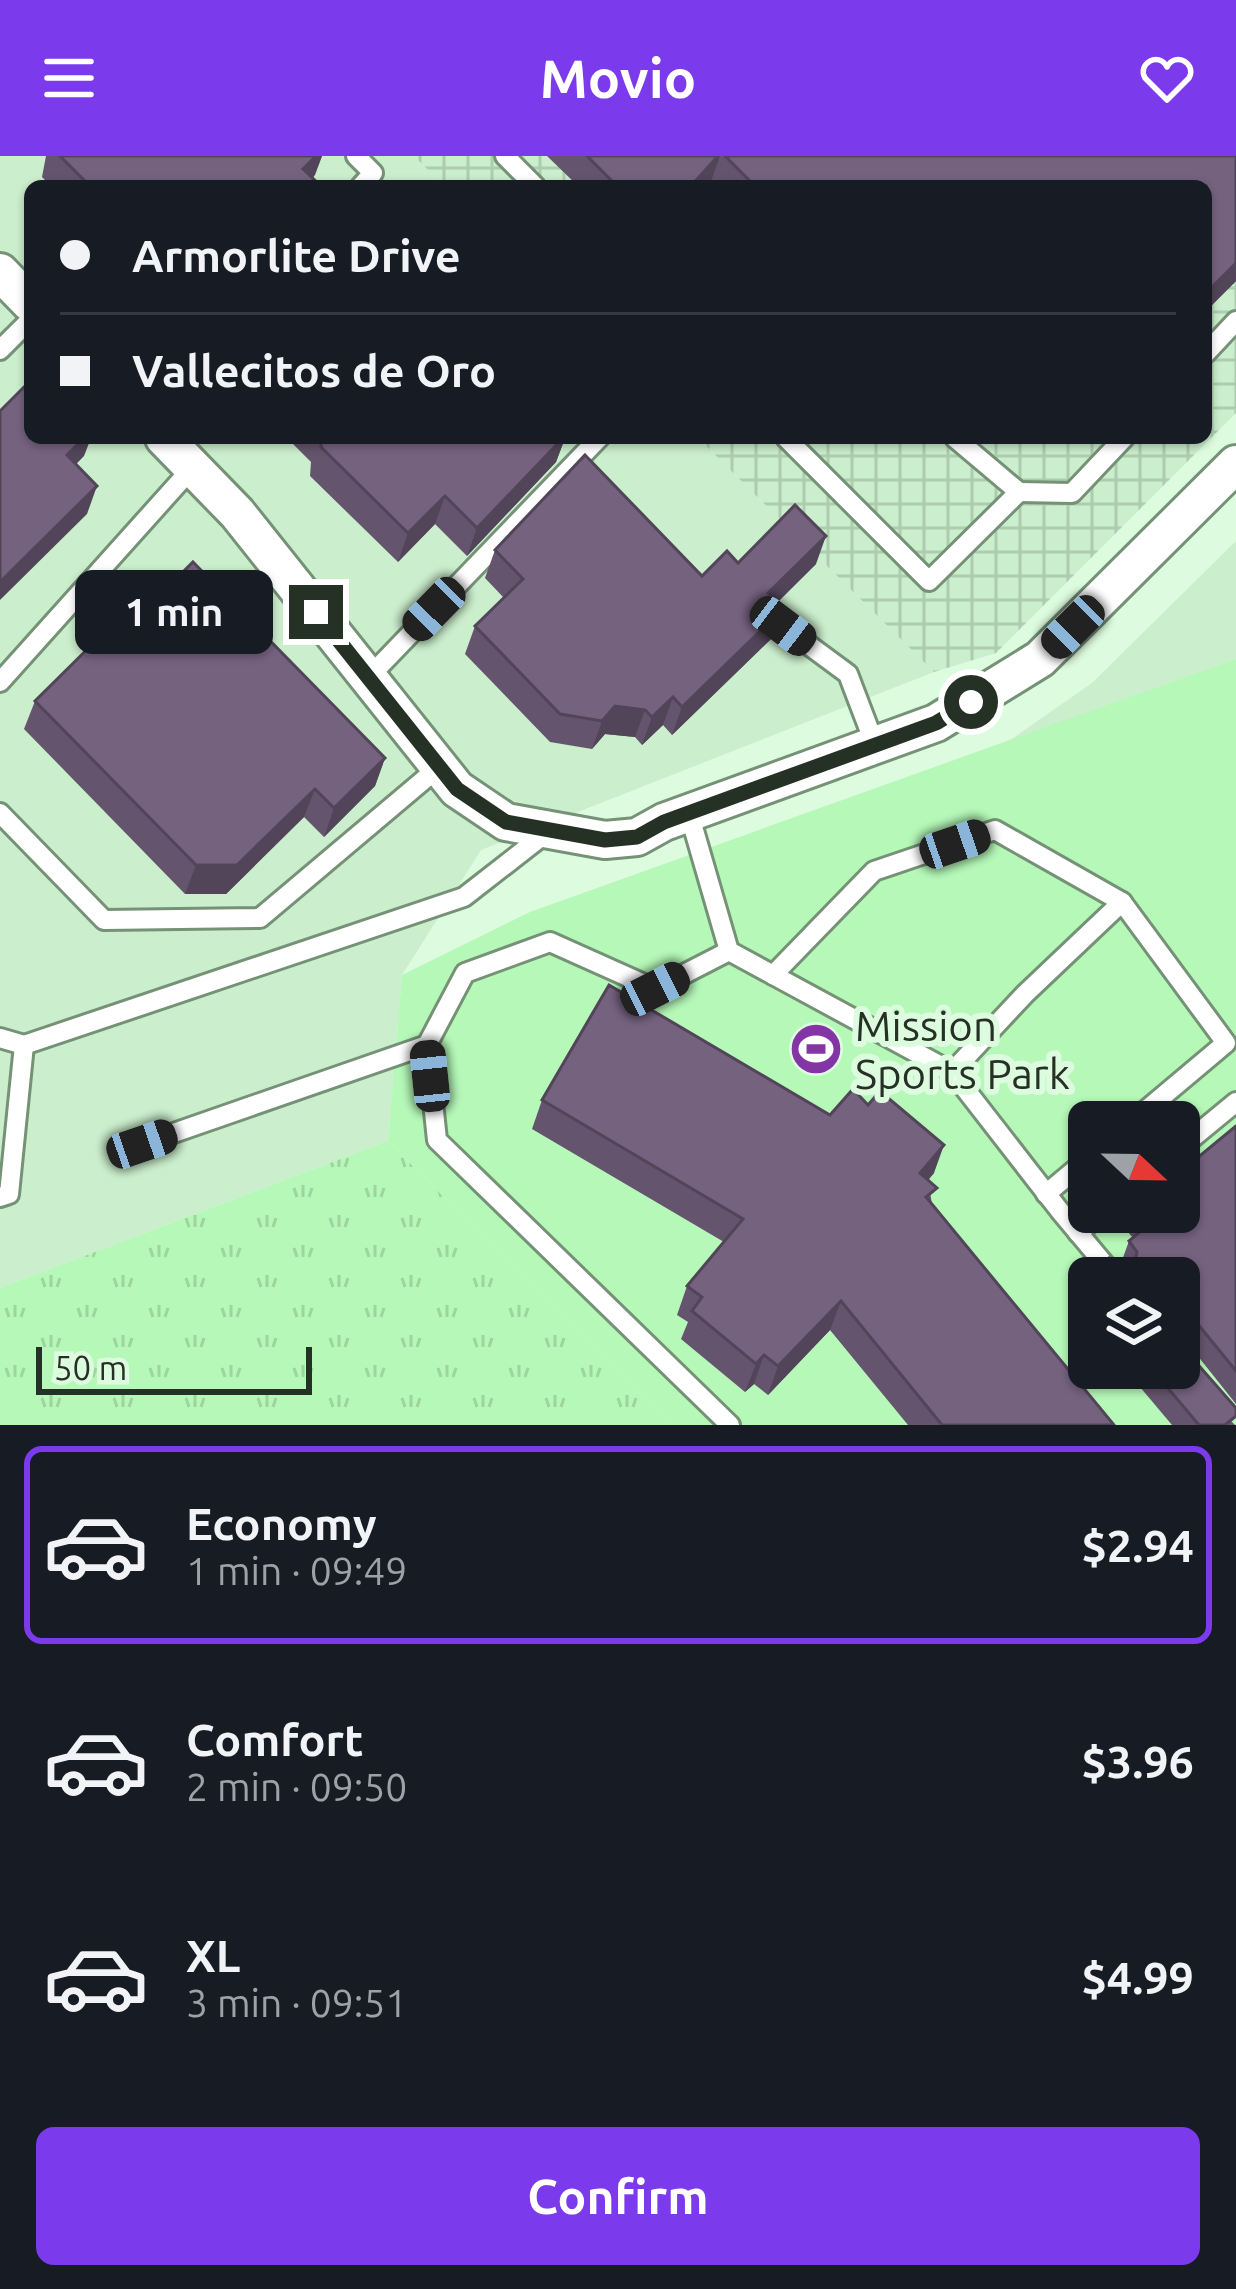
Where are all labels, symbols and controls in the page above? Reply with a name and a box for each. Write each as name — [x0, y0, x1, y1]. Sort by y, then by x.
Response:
icon: menu — [36, 45, 102, 111]
icon: heart — [1134, 45, 1200, 111]
text: Movio — [540, 48, 696, 108]
text: Armorlite Drive — [132, 230, 461, 281]
text: Vallecitos de Oro — [132, 345, 496, 396]
callout: 1 min — [76, 570, 274, 654]
car — [396, 571, 472, 647]
route end — [289, 585, 343, 639]
car — [1035, 589, 1111, 665]
text: 1 min — [125, 590, 223, 633]
car — [743, 590, 823, 662]
route start — [944, 675, 998, 729]
car — [915, 815, 995, 873]
car — [615, 957, 695, 1021]
place label: Mission Sports Park — [855, 1002, 1070, 1097]
sports icon: Mission Sports Park — [788, 1021, 844, 1077]
car — [408, 1038, 452, 1114]
north arrow — [1068, 1101, 1200, 1233]
map controls — [1068, 1101, 1200, 1389]
car — [102, 1115, 182, 1173]
button: layers — [1068, 1257, 1200, 1389]
scale bar — [36, 1341, 312, 1394]
text: 50 m — [54, 1349, 127, 1386]
icon: car — [42, 1491, 150, 1599]
text: Economy — [186, 1498, 377, 1549]
text: $2.94 — [1081, 1520, 1194, 1571]
text: 1 min · 09:49 — [186, 1549, 407, 1592]
icon: car — [42, 1707, 150, 1815]
text: Comfort — [186, 1714, 363, 1765]
text: $3.96 — [1081, 1736, 1194, 1787]
text: 2 min · 09:50 — [186, 1765, 407, 1808]
icon: car — [42, 1923, 150, 2031]
text: XL — [186, 1930, 240, 1981]
text: $4.99 — [1081, 1952, 1194, 2003]
text: 3 min · 09:51 — [186, 1981, 407, 2024]
button: Confirm — [36, 2127, 1200, 2265]

